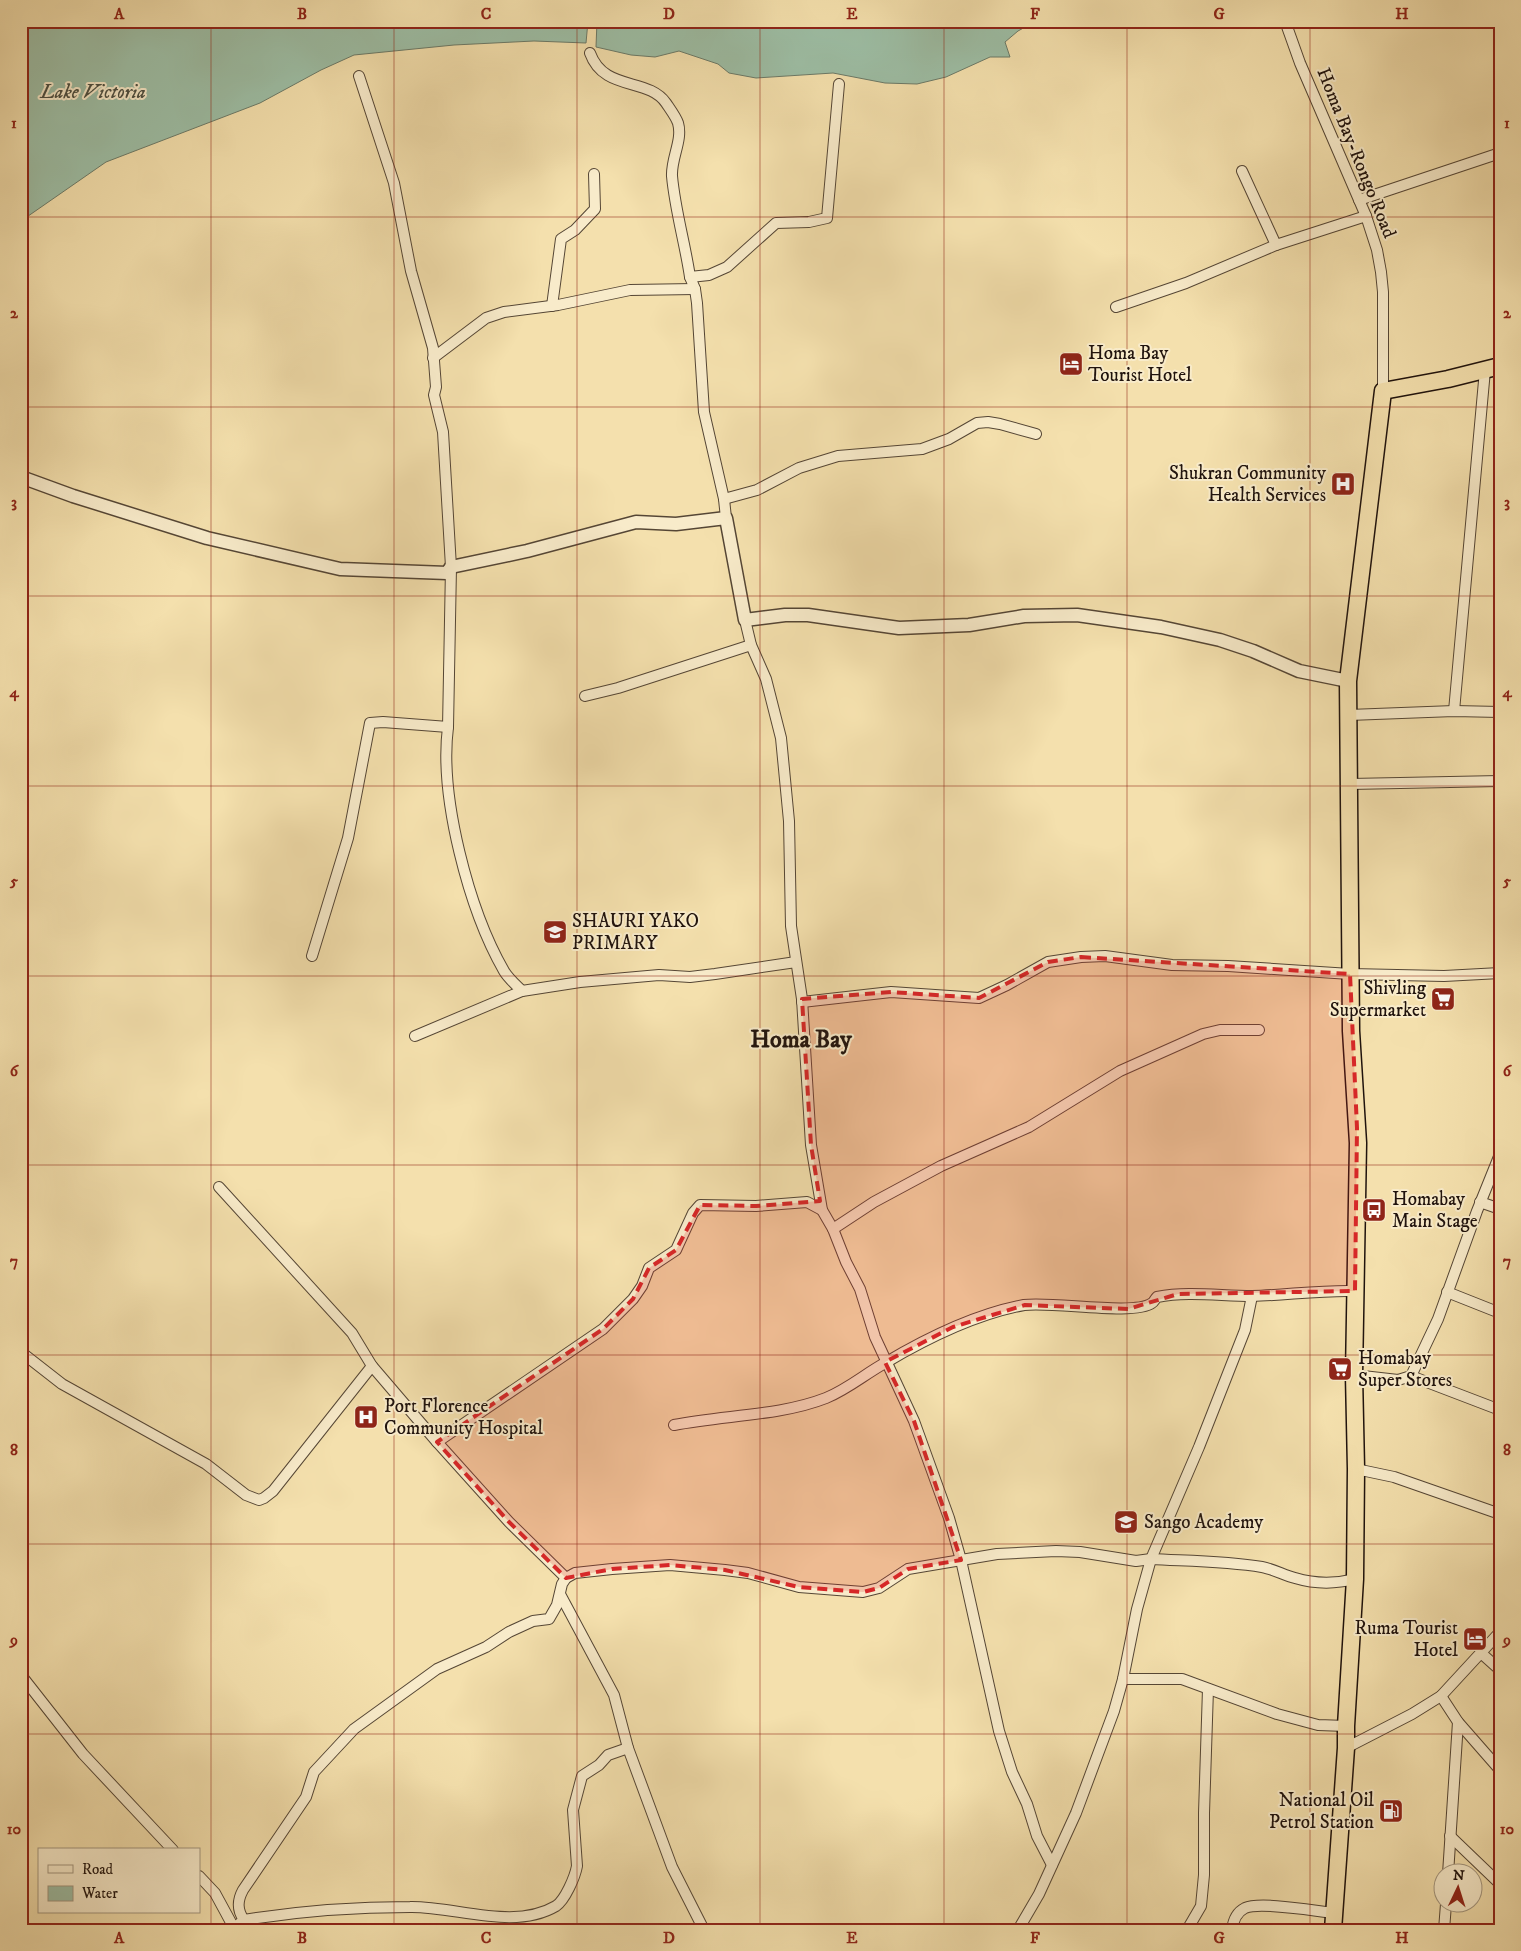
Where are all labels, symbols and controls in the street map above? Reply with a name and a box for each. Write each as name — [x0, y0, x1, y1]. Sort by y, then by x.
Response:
text: A — [113, 4, 125, 24]
text: B — [297, 4, 307, 24]
text: C — [481, 4, 491, 24]
text: D — [663, 4, 675, 24]
text: E — [846, 4, 858, 24]
text: F — [1030, 4, 1040, 24]
text: G — [1213, 4, 1225, 24]
text: H — [1395, 4, 1409, 24]
street label: Homa Bay-Rongo Road — [1311, 64, 1401, 242]
water label: Lake Victoria — [39, 80, 146, 105]
text: 1 — [11, 113, 17, 133]
text: 1 — [1504, 113, 1510, 133]
text: 2 — [10, 303, 19, 323]
text: 2 — [1503, 303, 1512, 323]
place label: Homa Bay Tourist Hotel — [1088, 342, 1192, 387]
hotel icon: Homa Bay Tourist Hotel — [1058, 351, 1084, 377]
place label: Shukran Community Health Services — [1169, 462, 1327, 507]
hospital icon: Shukran Community Health Services — [1330, 471, 1356, 497]
text: 3 — [11, 492, 17, 512]
text: 3 — [1504, 492, 1510, 512]
text: 4 — [8, 682, 19, 702]
text: 4 — [1501, 682, 1512, 702]
text: 5 — [9, 871, 18, 891]
text: 5 — [1502, 871, 1511, 891]
place label: SHAURI YAKO PRIMARY — [572, 910, 699, 955]
school or university icon: SHAURI YAKO PRIMARY — [542, 919, 568, 945]
place label: Shivling Supermarket — [1330, 977, 1427, 1022]
supermarket icon: Shivling Supermarket — [1430, 986, 1456, 1012]
district label: Homa Bay — [750, 1025, 852, 1055]
text: 6 — [10, 1061, 20, 1081]
text: 6 — [1503, 1061, 1513, 1081]
place label: Homabay Main Stage — [1392, 1188, 1478, 1233]
bus stop icon: Homabay Main Stage — [1361, 1197, 1387, 1223]
text: 7 — [10, 1251, 18, 1271]
text: 7 — [1503, 1251, 1511, 1271]
place label: Homabay Super Stores — [1358, 1347, 1452, 1392]
supermarket icon: Homabay Super Stores — [1327, 1356, 1353, 1382]
place label: Port Florence Community Hospital — [384, 1395, 543, 1440]
hospital icon: Port Florence Community Hospital — [353, 1404, 379, 1430]
text: 8 — [10, 1440, 18, 1460]
text: 8 — [1503, 1440, 1511, 1460]
school or university icon: Sango Academy — [1113, 1509, 1139, 1535]
place label: Sango Academy — [1144, 1511, 1264, 1534]
place label: Ruma Tourist Hotel — [1355, 1617, 1458, 1662]
hotel icon: Ruma Tourist Hotel — [1462, 1626, 1488, 1652]
text: 9 — [9, 1630, 18, 1650]
text: 9 — [1502, 1630, 1511, 1650]
place label: National Oil Petrol Station — [1269, 1789, 1374, 1834]
fuel station icon: National Oil Petrol Station — [1378, 1798, 1404, 1824]
text: 10 — [7, 1819, 22, 1839]
text: 10 — [1500, 1819, 1515, 1839]
legend — [38, 1848, 200, 1914]
text: Road — [82, 1860, 114, 1879]
north arrow — [1434, 1864, 1484, 1914]
text: N — [1452, 1867, 1466, 1885]
text: Water — [81, 1884, 118, 1903]
text: A — [113, 1928, 125, 1948]
text: B — [297, 1928, 307, 1948]
text: C — [481, 1928, 491, 1948]
text: D — [663, 1928, 675, 1948]
text: E — [846, 1928, 858, 1948]
text: F — [1030, 1928, 1040, 1948]
text: G — [1213, 1928, 1225, 1948]
text: H — [1395, 1928, 1409, 1948]

